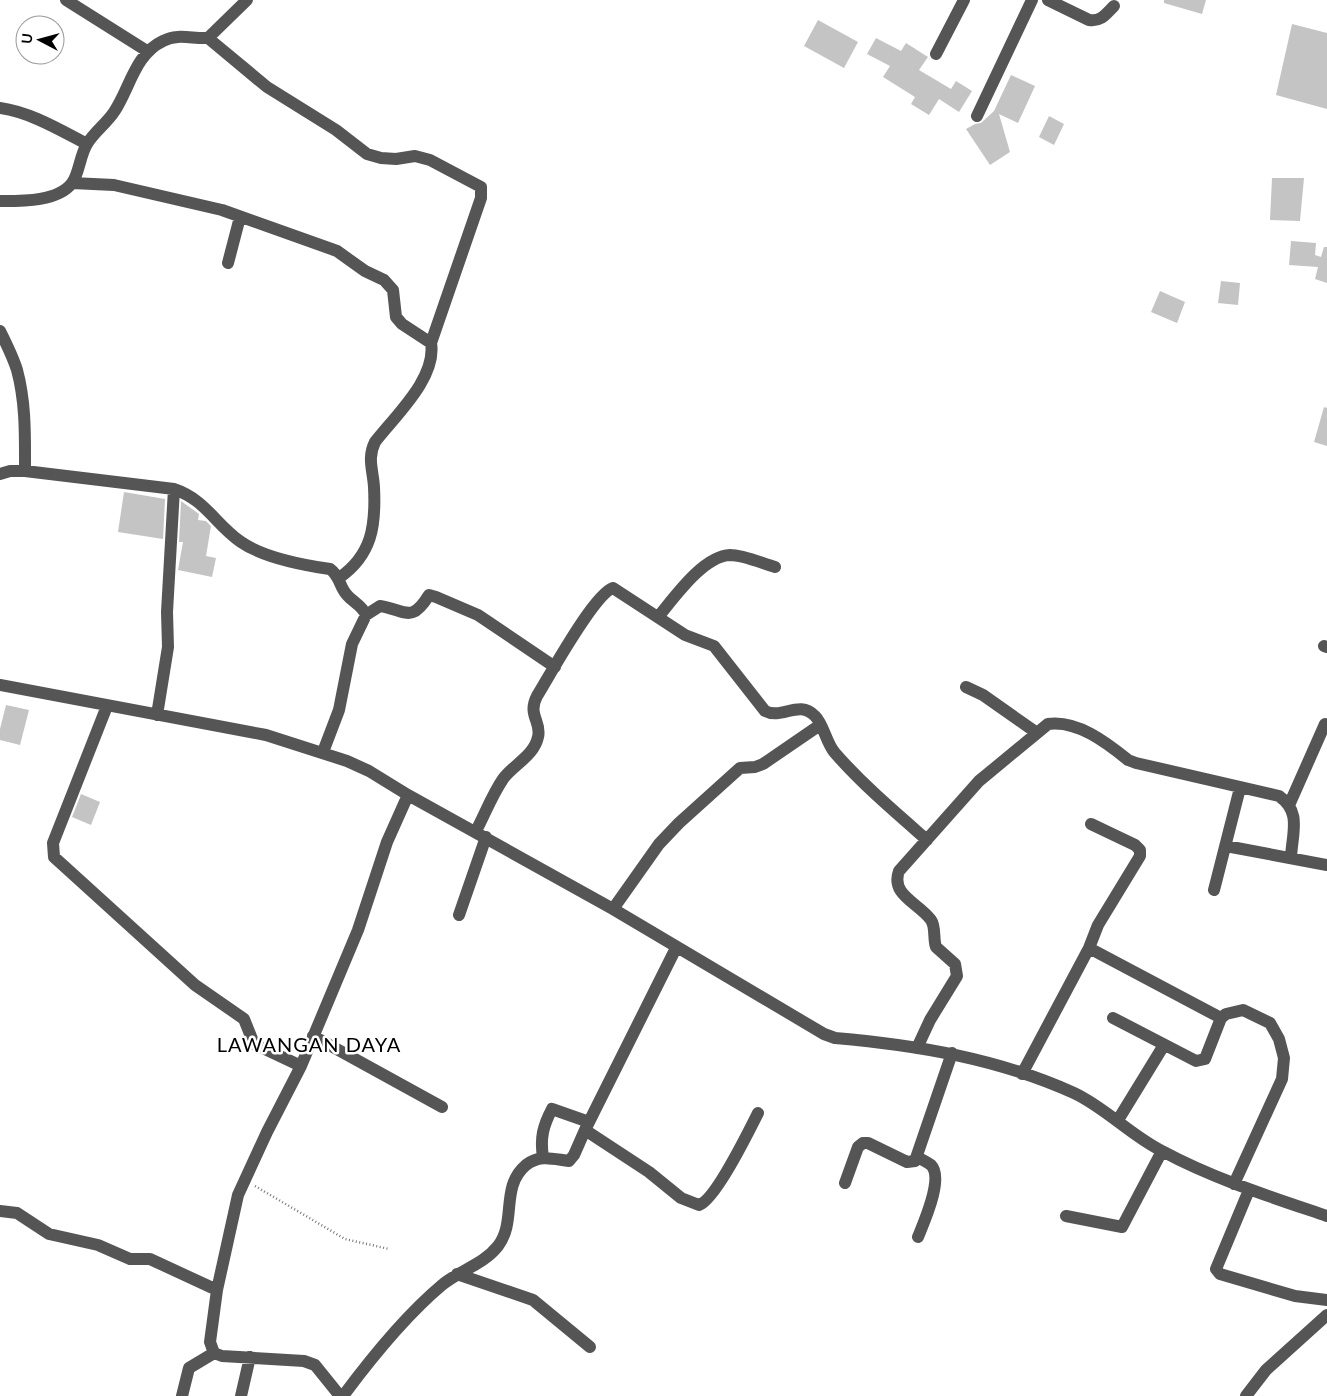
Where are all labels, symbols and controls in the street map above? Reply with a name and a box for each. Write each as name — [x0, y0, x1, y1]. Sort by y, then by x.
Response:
north arrow — [15, 15, 65, 65]
text: U — [18, 33, 36, 45]
district label: LAWANGAN DAYA — [217, 1032, 401, 1056]

